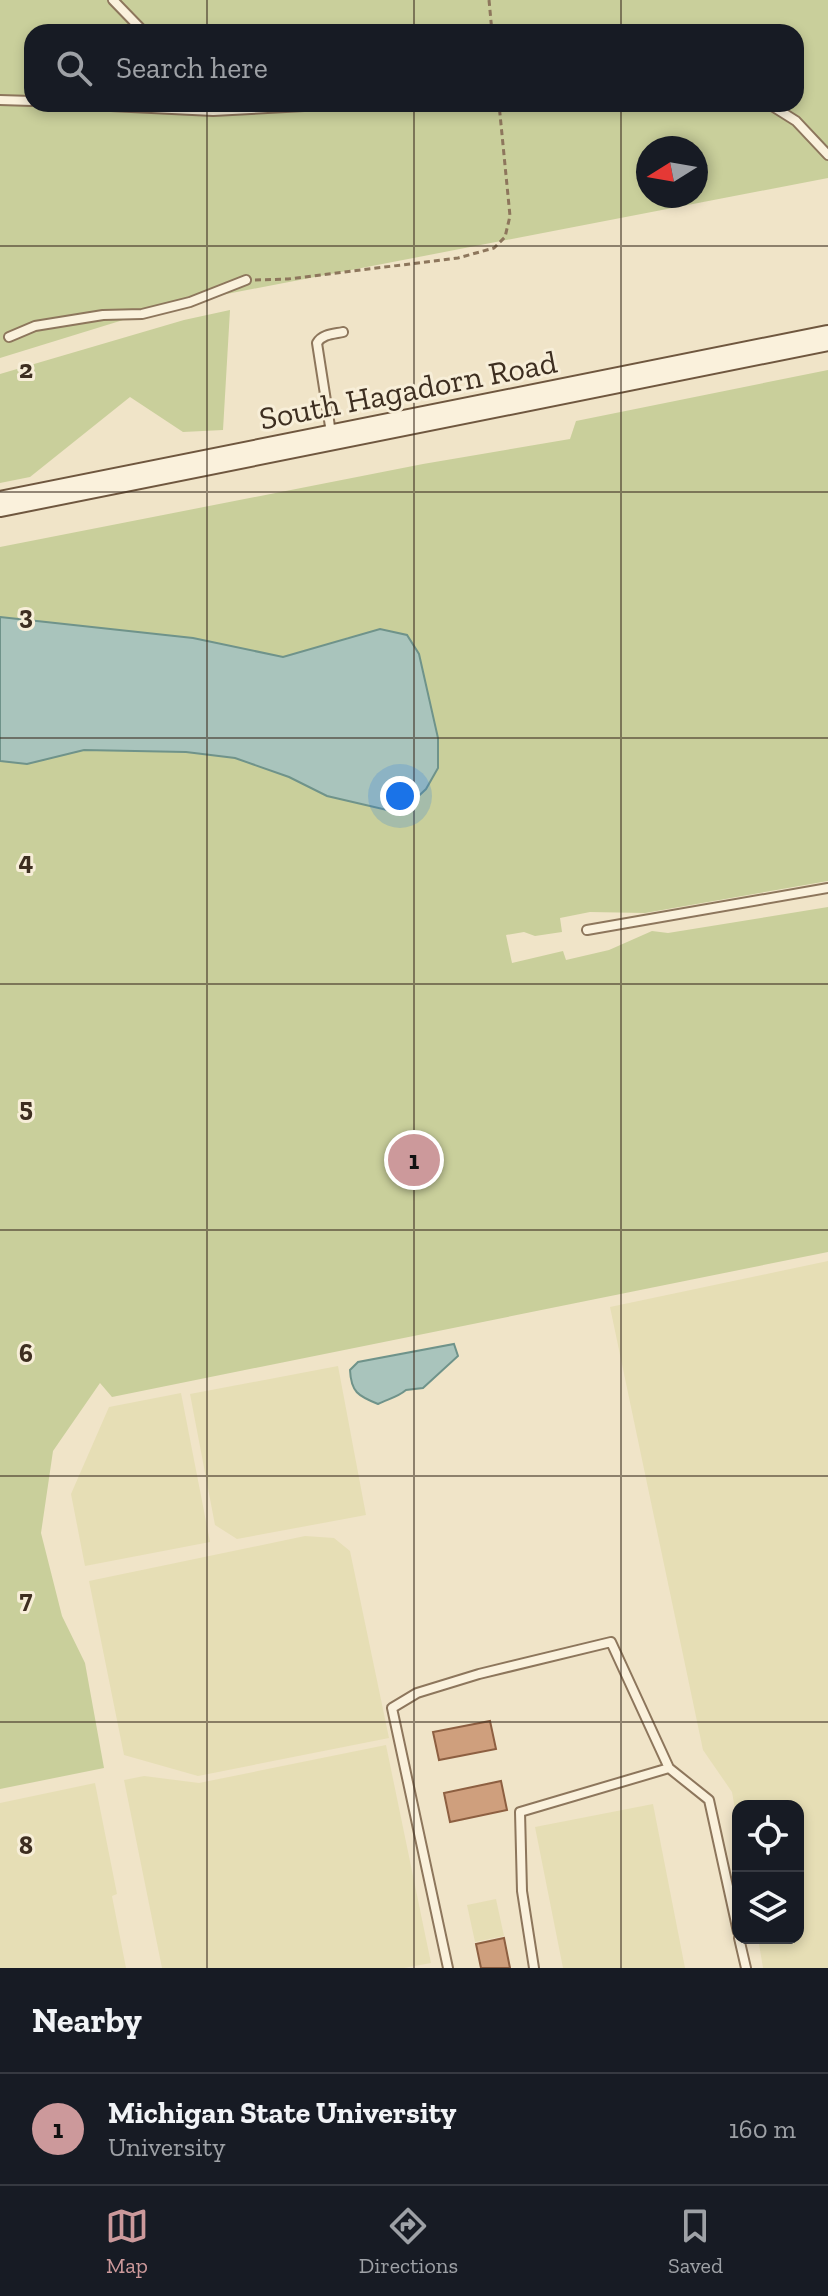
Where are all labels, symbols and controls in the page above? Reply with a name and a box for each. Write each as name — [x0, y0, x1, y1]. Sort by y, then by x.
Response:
search box — [24, 24, 804, 112]
icon: search — [52, 46, 96, 90]
text: Search here — [116, 50, 268, 86]
north arrow — [636, 136, 708, 208]
street label: South Hagadorn Road — [256, 342, 560, 437]
text: 2 — [19, 353, 33, 385]
text: 3 — [19, 599, 33, 631]
your location — [380, 776, 420, 816]
text: 4 — [19, 845, 34, 877]
text: 5 — [19, 1091, 33, 1123]
pin: 1 — [388, 1130, 440, 1190]
text: 6 — [19, 1337, 33, 1369]
text: 7 — [20, 1583, 33, 1615]
map controls — [732, 1800, 804, 1944]
button: locate — [732, 1800, 804, 1872]
text: 8 — [19, 1829, 33, 1861]
button: layers — [732, 1872, 804, 1944]
text: Nearby — [32, 2000, 142, 2041]
text: Michigan State University — [108, 2095, 456, 2131]
text: 1 — [53, 2113, 63, 2145]
text: 160 m — [729, 2113, 796, 2145]
text: University — [108, 2131, 225, 2163]
tab: Map — [105, 2204, 149, 2279]
tab: Directions — [359, 2204, 458, 2279]
tab: Saved — [668, 2204, 723, 2279]

